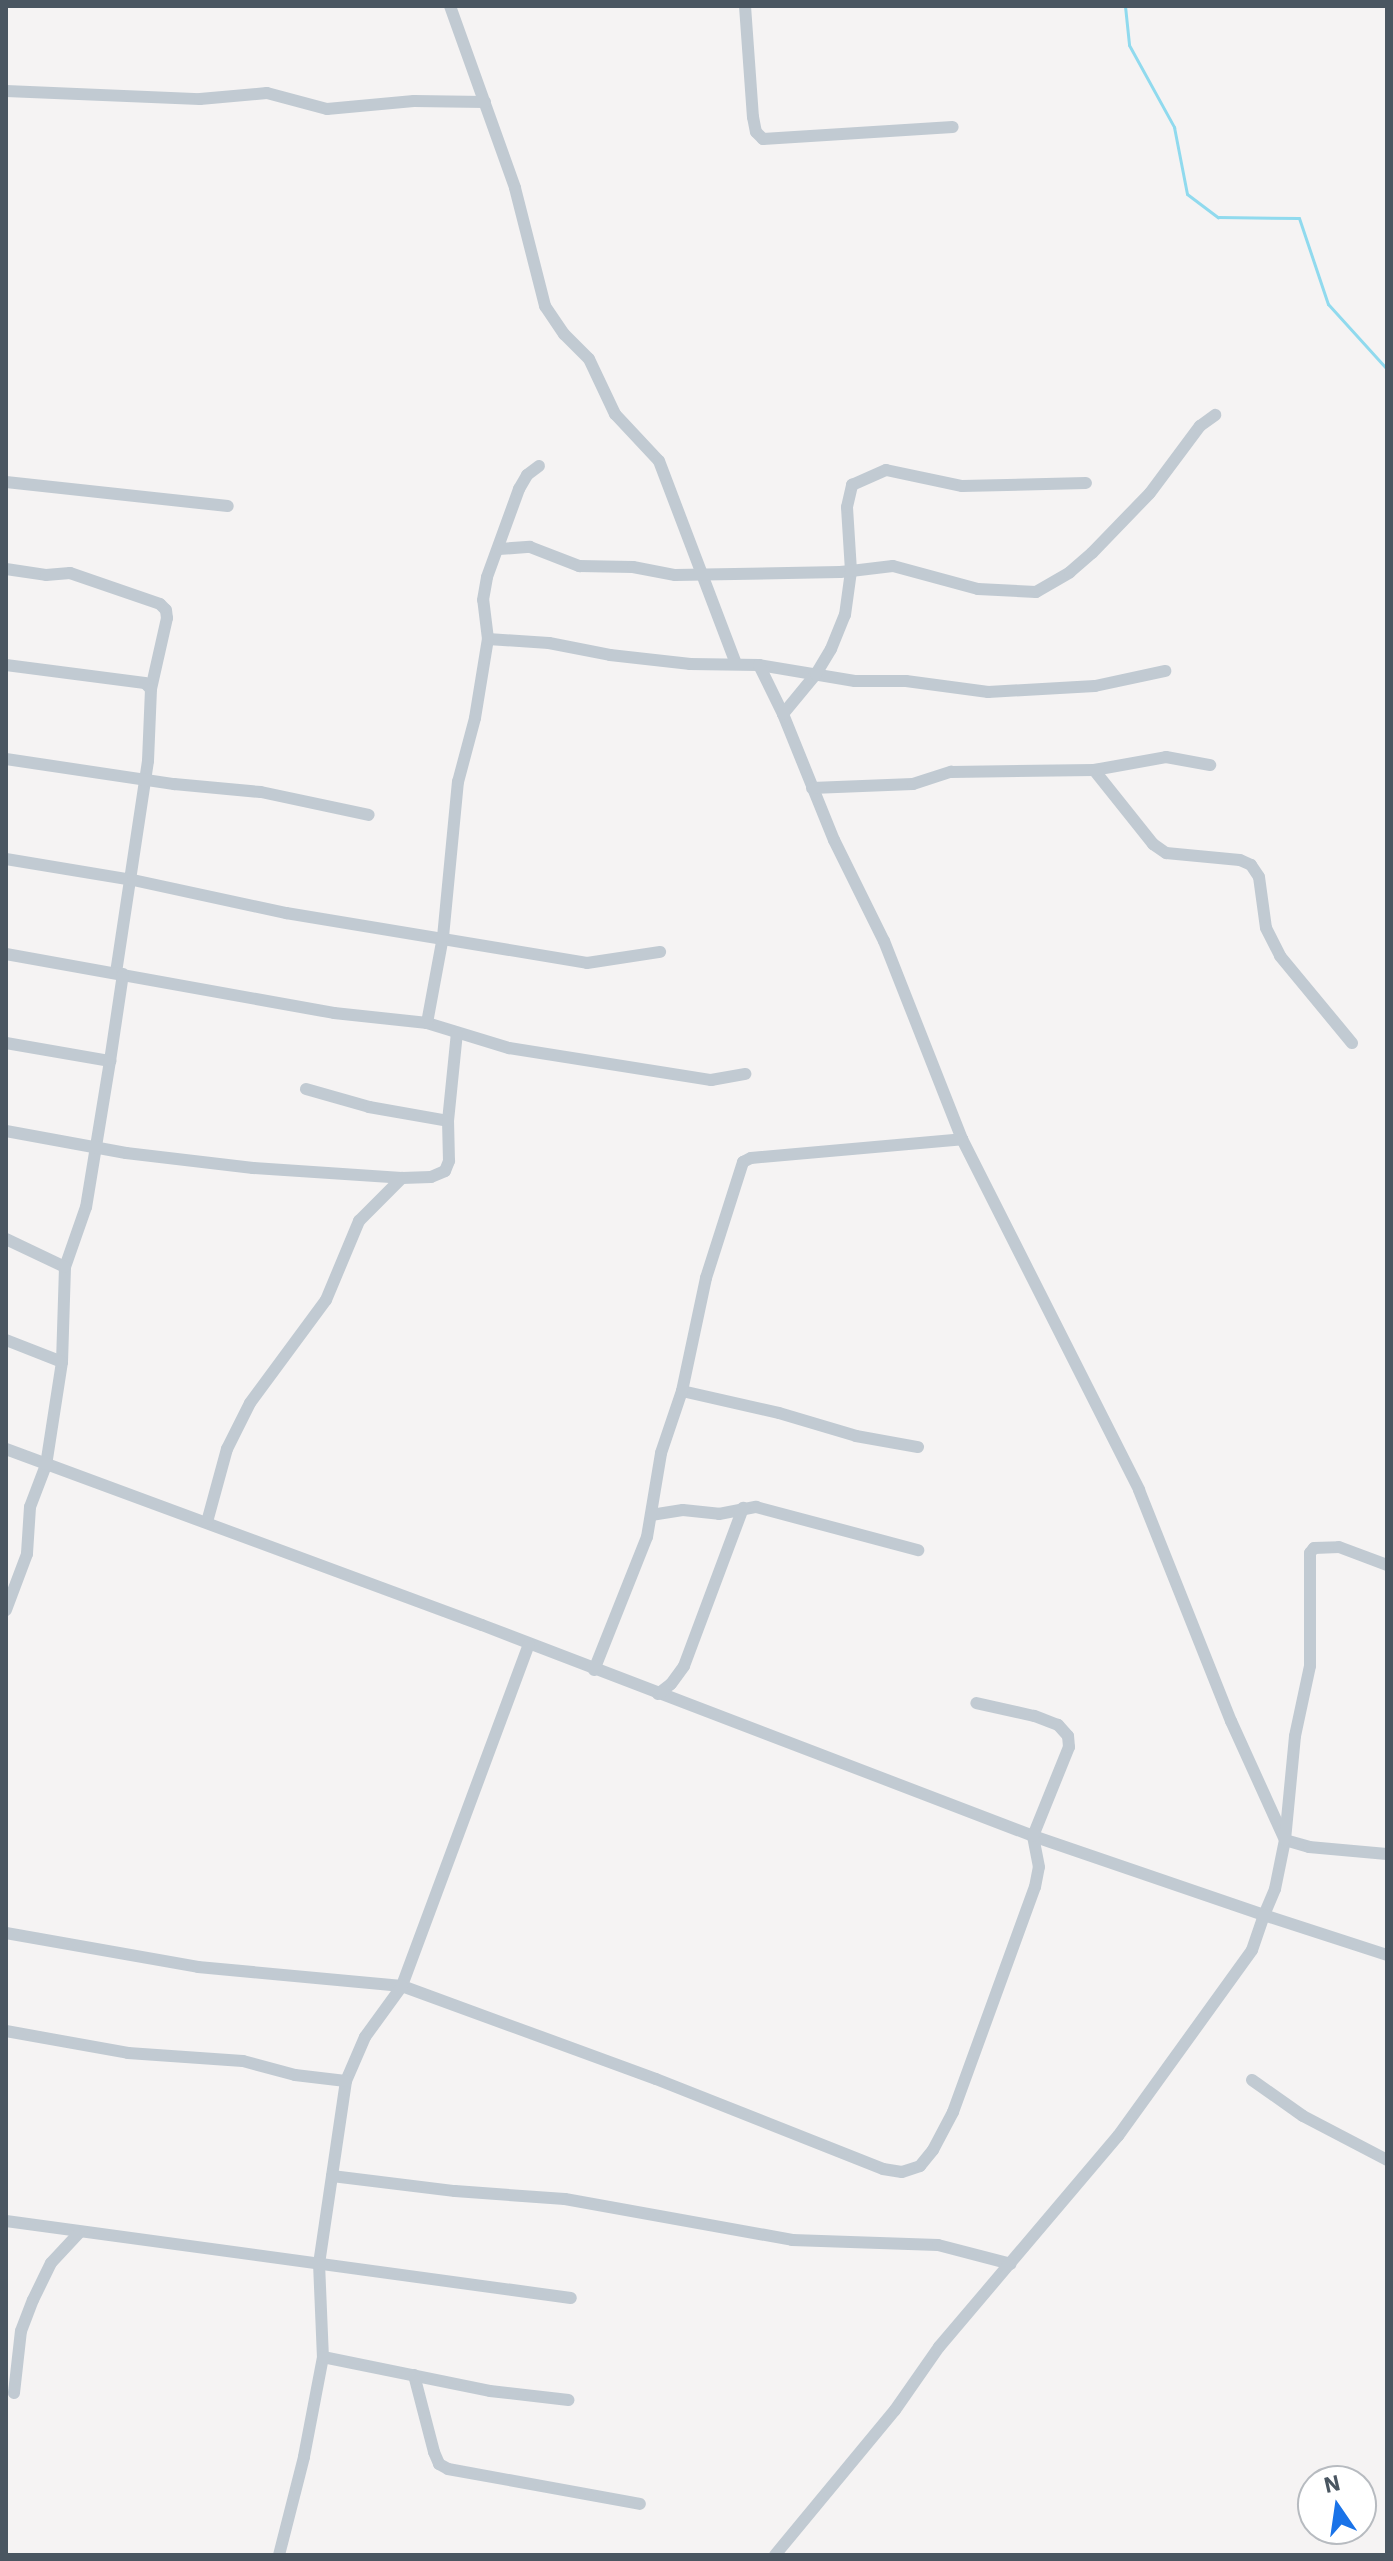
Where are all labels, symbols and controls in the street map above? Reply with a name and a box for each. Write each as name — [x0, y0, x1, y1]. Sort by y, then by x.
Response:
north arrow — [1297, 2465, 1377, 2545]
text: N — [1321, 2467, 1343, 2499]

